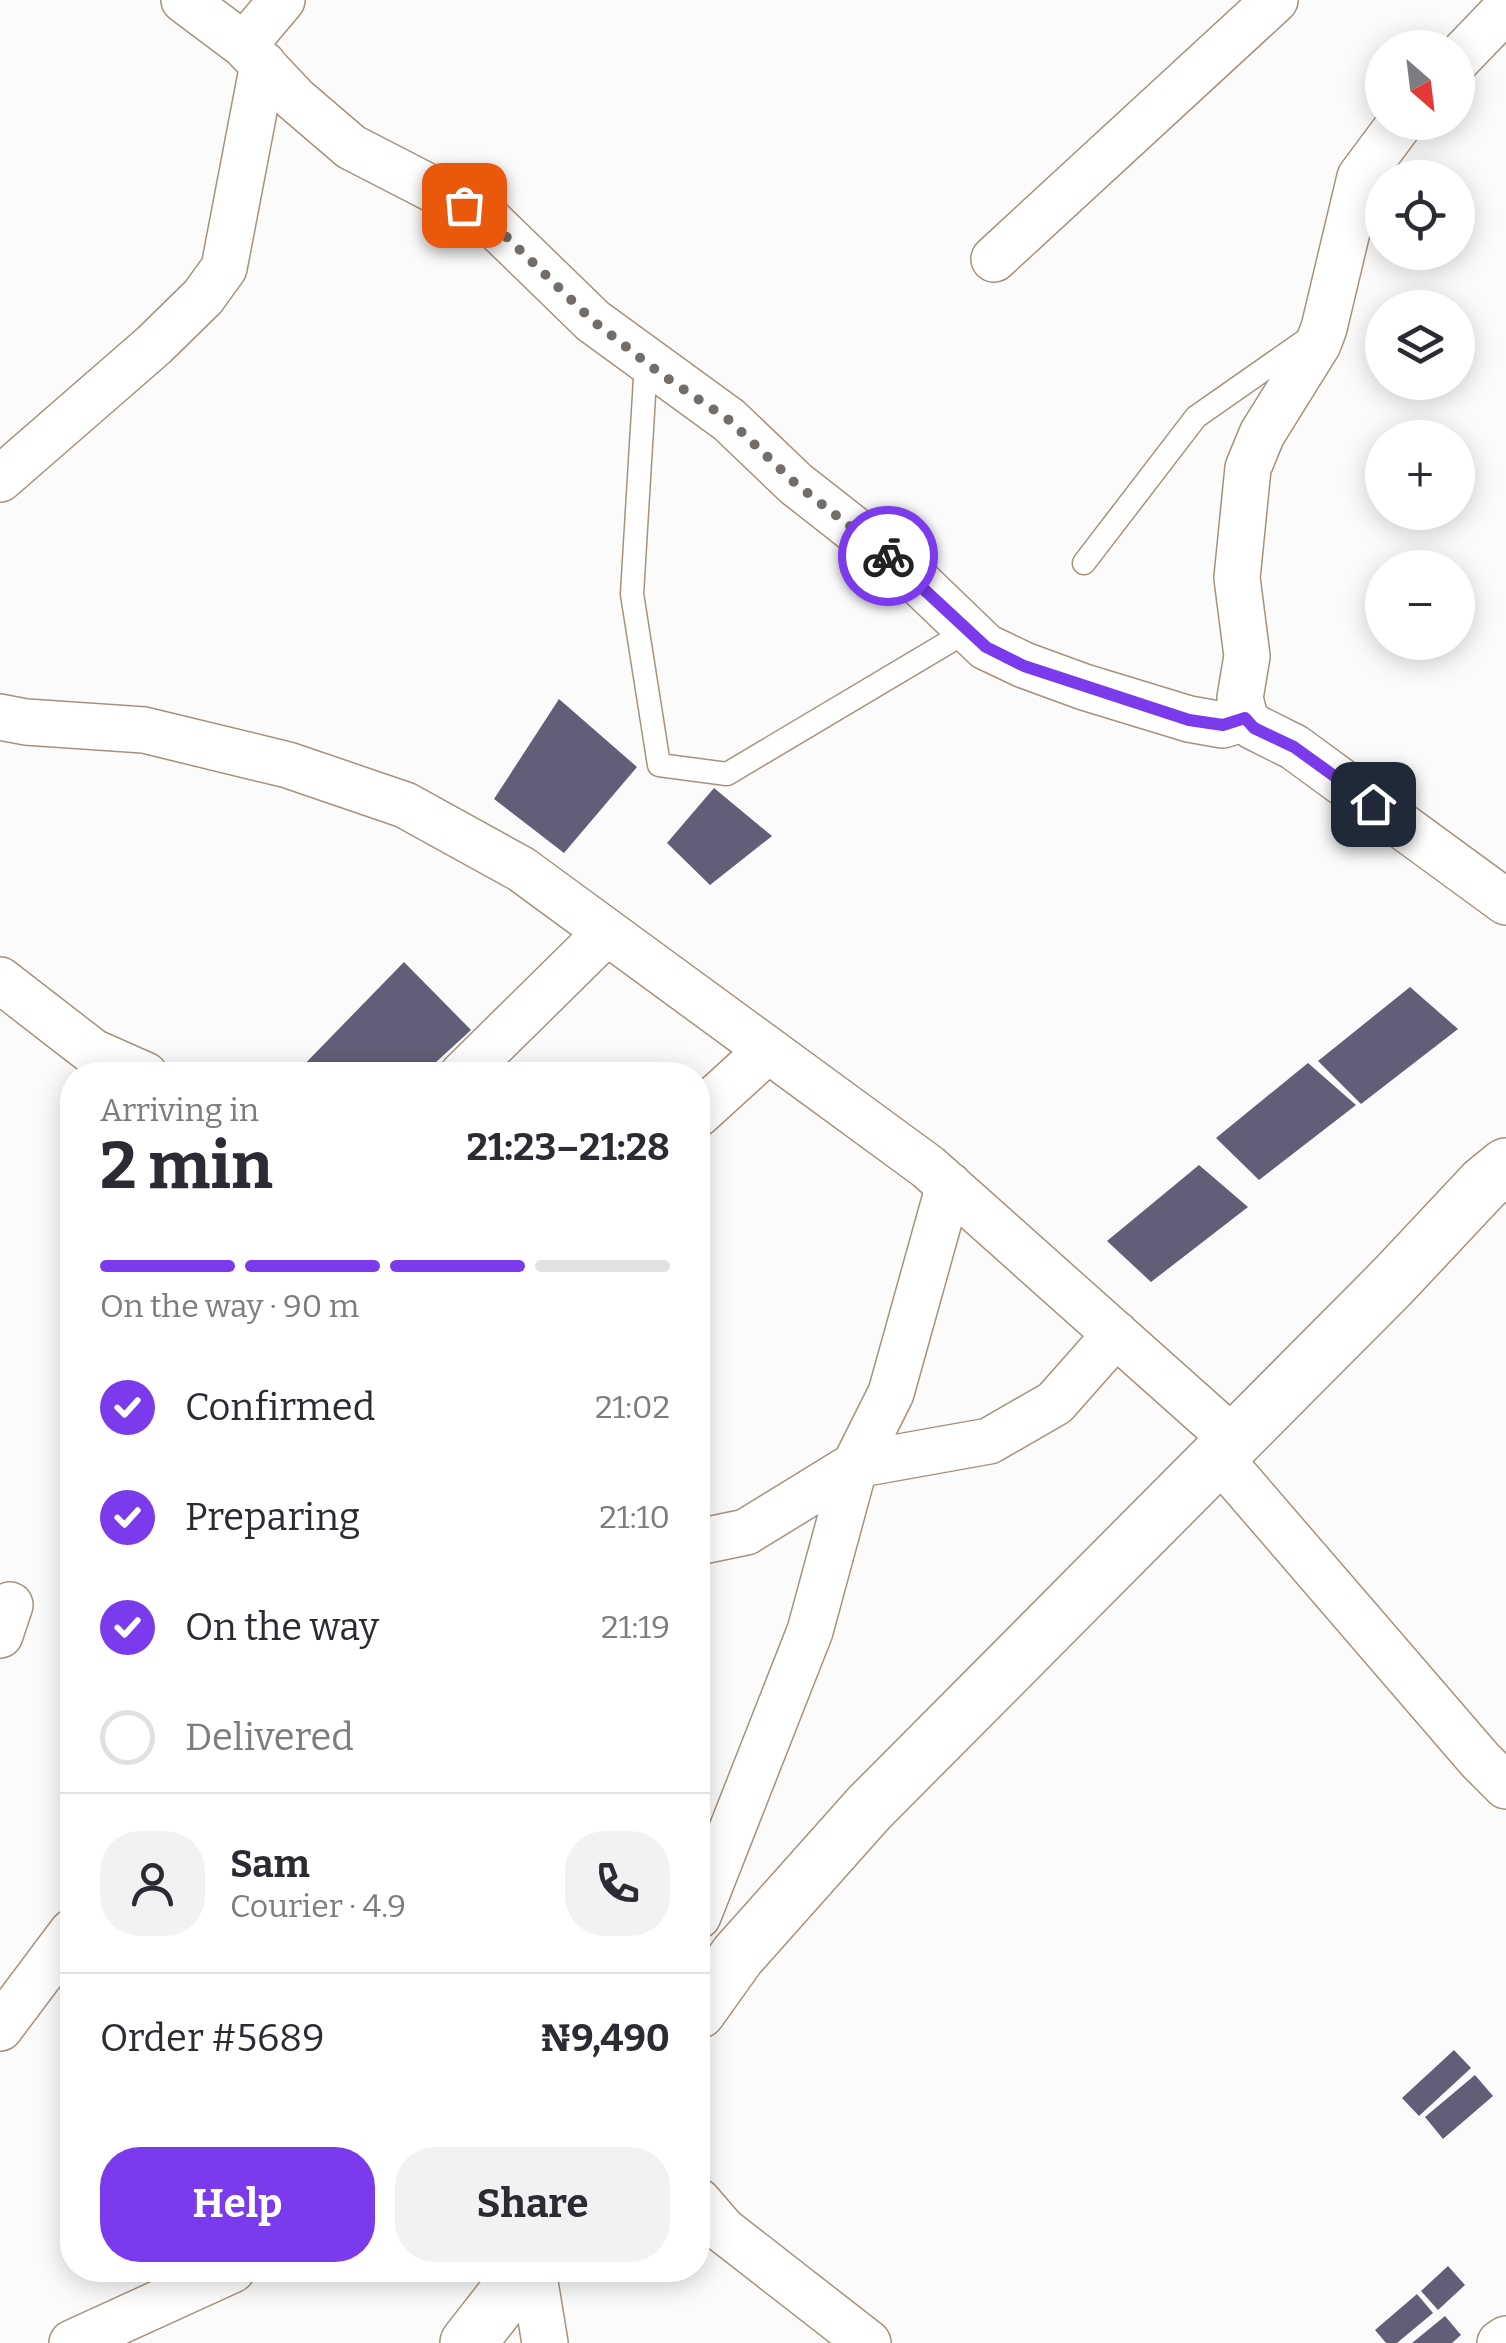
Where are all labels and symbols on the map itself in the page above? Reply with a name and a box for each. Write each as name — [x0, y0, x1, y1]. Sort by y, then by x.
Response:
north arrow — [1365, 30, 1475, 140]
pin — [422, 163, 507, 248]
courier — [838, 506, 938, 606]
pin — [1331, 762, 1416, 847]

